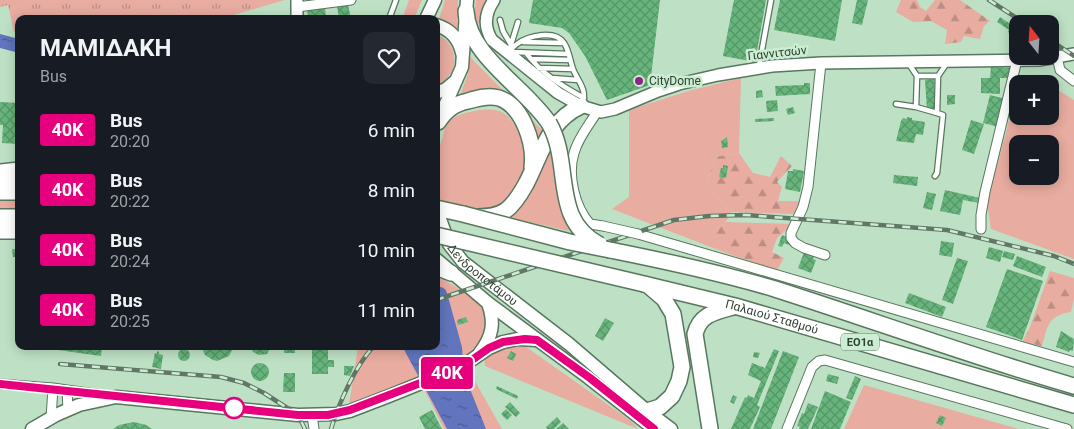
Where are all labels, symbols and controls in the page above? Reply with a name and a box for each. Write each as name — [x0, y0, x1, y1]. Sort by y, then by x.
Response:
north arrow — [1009, 15, 1059, 65]
map controls — [1009, 15, 1059, 185]
button: heart — [363, 32, 415, 84]
text: ΜΑΜΙΔΑΚΗ — [40, 34, 171, 62]
street label: Γιαννιτσών — [747, 43, 807, 63]
text: Bus — [40, 67, 67, 86]
place label: CityDome — [649, 74, 701, 88]
marker: CityDome — [633, 75, 645, 87]
button: + — [1009, 75, 1059, 125]
text: Bus — [110, 109, 143, 132]
text: 40Κ — [51, 119, 84, 140]
text: 6 min — [368, 119, 415, 142]
text: 20:20 — [110, 132, 150, 151]
button: − — [1009, 135, 1059, 185]
text: Bus — [110, 169, 143, 192]
text: 40Κ — [51, 179, 84, 200]
text: 8 min — [368, 179, 415, 202]
text: 20:22 — [110, 192, 150, 211]
text: Bus — [110, 229, 143, 252]
text: 40Κ — [51, 239, 84, 260]
text: 10 min — [357, 239, 415, 262]
street label: Δενδροποτάμου — [444, 241, 520, 309]
text: 20:24 — [110, 252, 150, 271]
text: Bus — [110, 289, 143, 312]
street label: Παλαιού Σταθμού — [724, 297, 820, 337]
text: 40Κ — [51, 299, 84, 320]
text: 11 min — [357, 299, 415, 322]
text: 20:25 — [110, 312, 150, 331]
road number: ΕΟ1α — [841, 334, 879, 351]
line badge: 40Κ — [418, 357, 476, 389]
text: 40Κ — [431, 362, 463, 383]
unlabelled marker — [223, 397, 245, 419]

